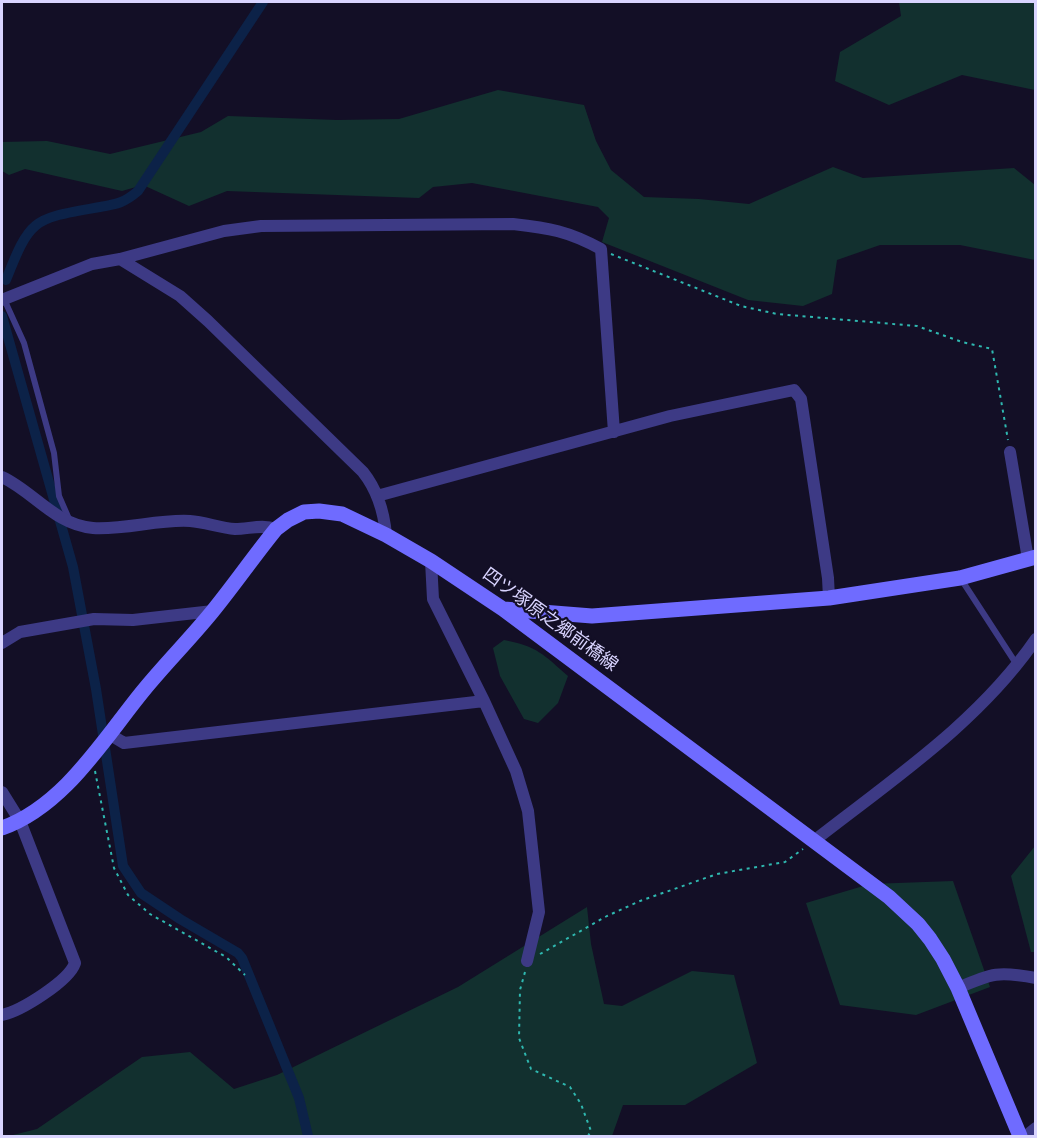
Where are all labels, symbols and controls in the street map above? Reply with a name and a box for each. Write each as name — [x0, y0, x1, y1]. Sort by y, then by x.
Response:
street label: 四ツ塚原之郷前橋線 — [478, 564, 622, 676]

